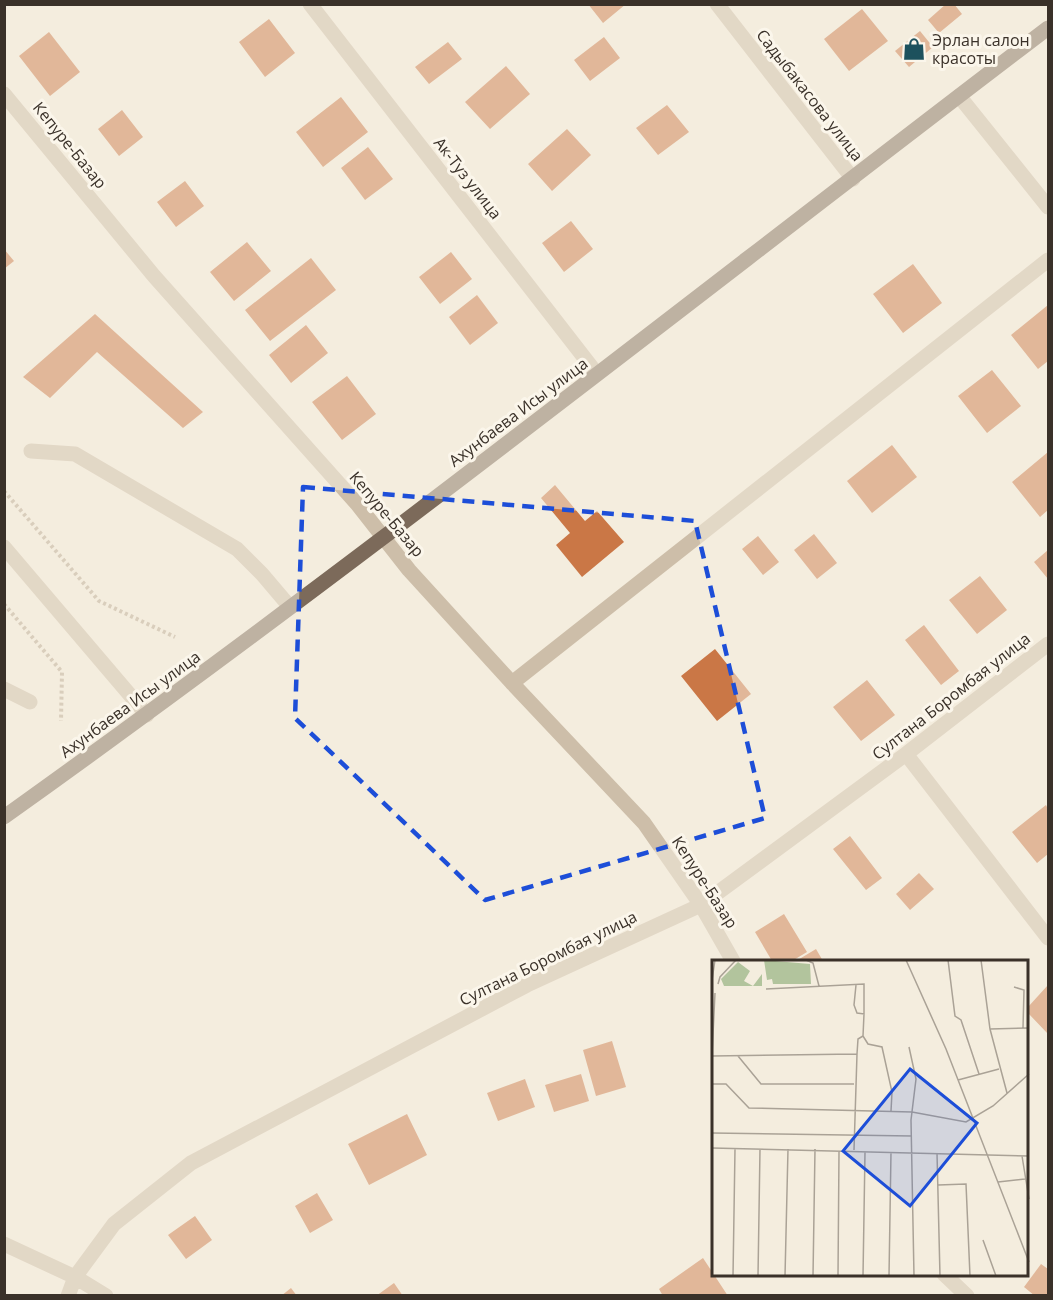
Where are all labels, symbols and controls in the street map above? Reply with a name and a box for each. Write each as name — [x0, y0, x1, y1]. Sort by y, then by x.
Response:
street label: Садыбакасова улица — [752, 24, 868, 166]
place label: Эрлан салон красоты — [932, 29, 1030, 69]
shop icon: Эрлан салон красоты — [901, 36, 927, 62]
street label: Кепуре-Базар — [28, 97, 112, 193]
street label: Ак-Туз улица — [429, 132, 507, 224]
street label: Ахунбаева Исы улица — [444, 352, 592, 472]
street label: Кепуре-Базар — [345, 466, 429, 562]
street label: Султана Боромбая улица — [867, 627, 1035, 765]
street label: Ахунбаева Исы улица — [55, 645, 205, 763]
street label: Кепуре-Базар — [667, 832, 743, 932]
street label: Султана Боромбая улица — [456, 905, 640, 1011]
inset map — [712, 960, 1029, 1276]

